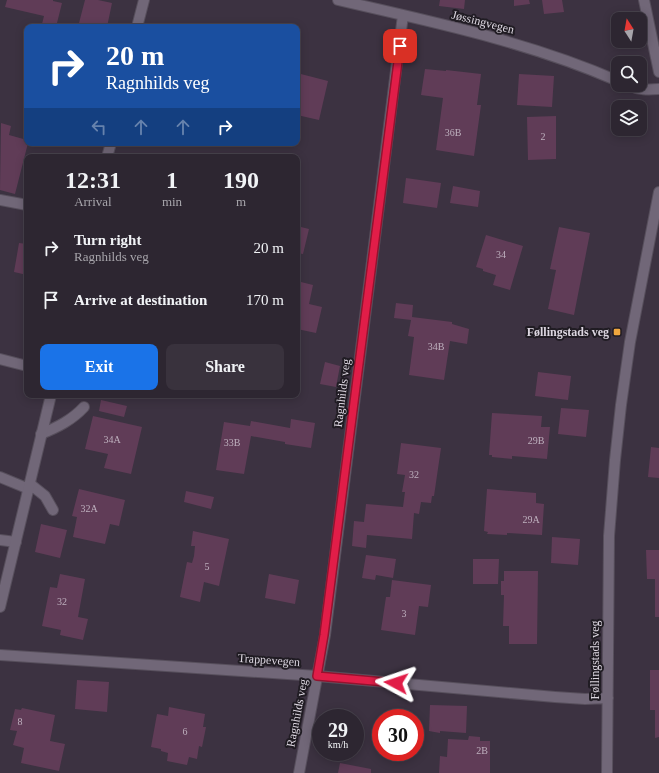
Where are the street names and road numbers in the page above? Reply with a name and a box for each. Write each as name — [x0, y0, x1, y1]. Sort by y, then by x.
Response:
street label: Jøssingvegen — [450, 7, 516, 37]
street label: Ragnhilds veg — [331, 358, 353, 428]
street label: Føllingstads veg — [588, 620, 602, 700]
street label: Trappevegen — [237, 651, 301, 669]
street label: Ragnhilds veg — [284, 678, 310, 748]

